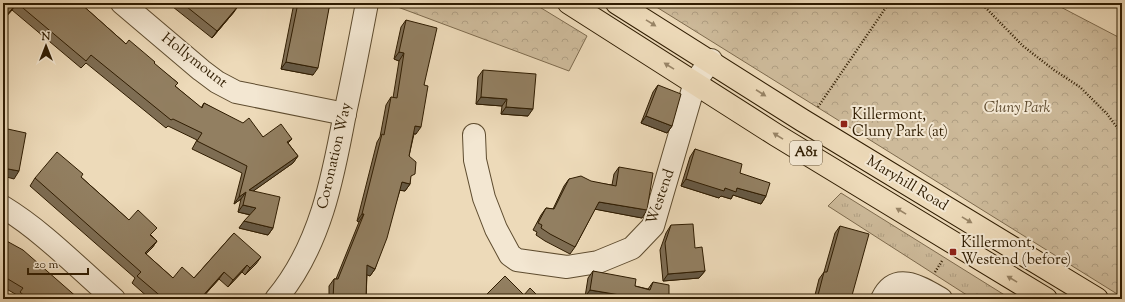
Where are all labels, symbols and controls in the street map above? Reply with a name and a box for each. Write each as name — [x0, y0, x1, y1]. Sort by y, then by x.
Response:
one-way arrow — [645, 20, 657, 27]
north arrow — [26, 26, 66, 66]
text: N — [41, 29, 51, 45]
street label: Hollymount — [157, 29, 231, 93]
one-way arrow — [663, 62, 675, 69]
one-way arrow — [755, 89, 766, 96]
park label: Cluny Park — [984, 98, 1051, 119]
street label: Coronation Way — [313, 100, 358, 211]
place label: Killermont, Cluny Park (at) — [852, 105, 948, 143]
marker: Killermont, Cluny Park (at) — [839, 119, 849, 129]
one-way arrow — [773, 132, 783, 140]
road number: A81 — [790, 141, 822, 165]
street label: Maryhill Road — [862, 151, 952, 217]
street label: Westend — [642, 166, 680, 228]
one-way arrow — [896, 207, 906, 215]
one-way arrow — [961, 216, 972, 223]
place label: Killermont, Westend (before) — [961, 233, 1071, 271]
marker: Killermont, Westend (before) — [948, 247, 958, 257]
scale bar — [28, 250, 88, 276]
text: 20 m — [34, 256, 59, 274]
one-way arrow — [1006, 275, 1018, 282]

